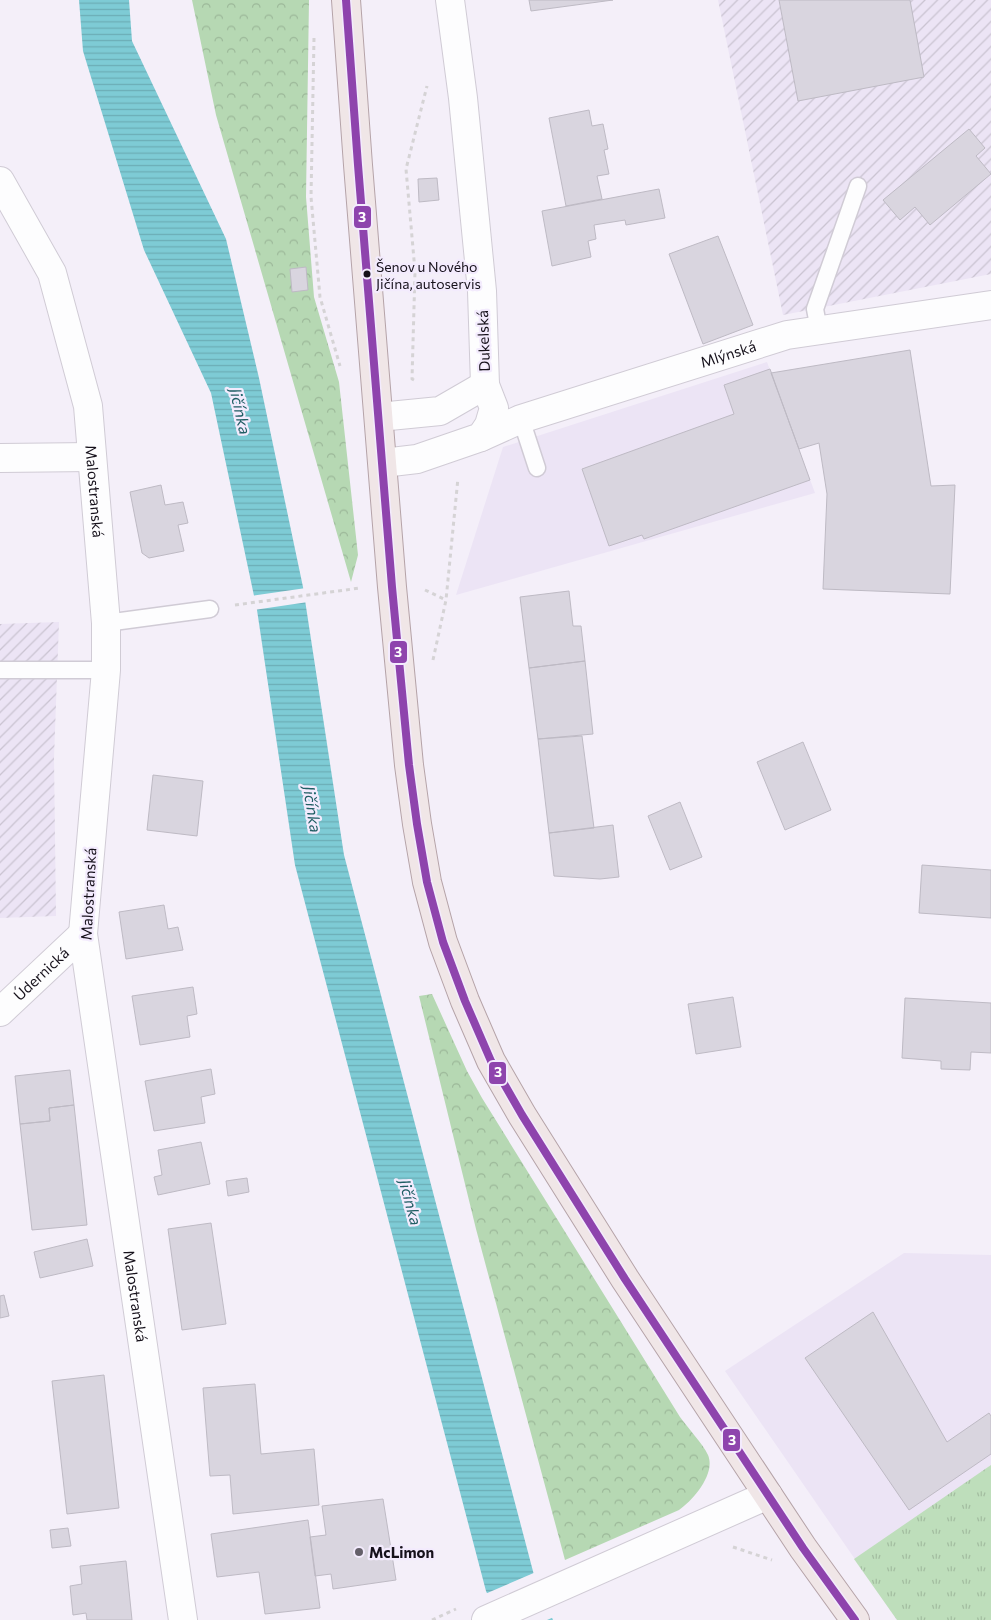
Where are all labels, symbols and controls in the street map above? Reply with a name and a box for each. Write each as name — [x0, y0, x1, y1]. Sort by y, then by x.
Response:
line badge: 3 — [353, 205, 372, 229]
text: 3 — [358, 208, 366, 225]
place label: Šenov u Nového Jičína, autoservis — [376, 258, 481, 292]
marker: Šenov u Nového Jičína, autoservis — [362, 269, 372, 279]
street label: Dukelská — [473, 310, 493, 372]
street label: Mlýnská — [698, 336, 758, 371]
water label: Jičínka — [226, 384, 256, 436]
street label: Malostranská — [82, 444, 108, 538]
line badge: 3 — [389, 640, 408, 664]
text: 3 — [394, 643, 402, 660]
water label: Jičínka — [300, 782, 326, 834]
street label: Malostranská — [77, 847, 99, 941]
street label: Údernická — [9, 943, 72, 1004]
line badge: 3 — [488, 1061, 507, 1085]
text: 3 — [494, 1063, 502, 1080]
water label: Jičínka — [395, 1175, 426, 1227]
street label: Malostranská — [120, 1249, 151, 1343]
line badge: 3 — [722, 1428, 741, 1452]
text: 3 — [728, 1431, 736, 1448]
place label: McLimon — [369, 1543, 434, 1561]
marker: McLimon — [353, 1546, 365, 1558]

